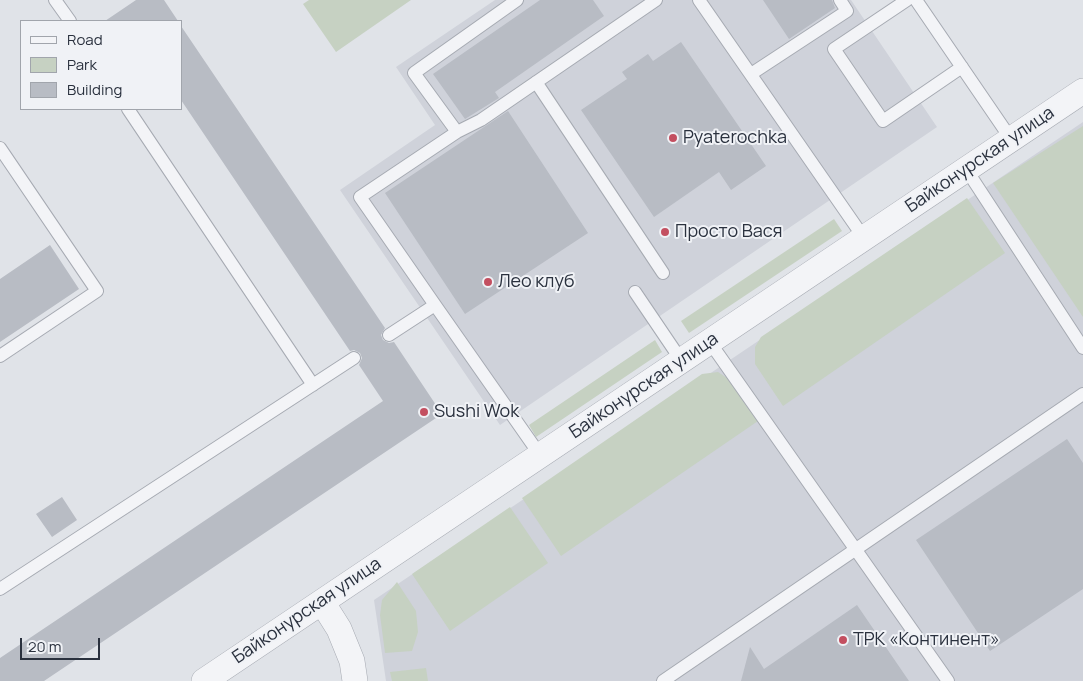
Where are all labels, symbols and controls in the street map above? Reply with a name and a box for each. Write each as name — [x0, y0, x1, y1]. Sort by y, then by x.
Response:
legend — [20, 20, 182, 110]
text: Road — [67, 29, 103, 50]
text: Park — [67, 54, 97, 75]
text: Building — [67, 79, 122, 100]
street label: Байконурская улица — [902, 102, 1058, 218]
place label: Pyaterochka — [683, 127, 787, 149]
marker: Pyaterochka — [667, 132, 679, 144]
place label: Просто Вася — [675, 221, 783, 243]
marker: Просто Вася — [659, 226, 671, 238]
place label: Лео клуб — [498, 271, 574, 293]
marker: Лео клуб — [482, 276, 494, 288]
street label: Байконурская улица — [566, 328, 722, 444]
place label: Sushi Wok — [434, 401, 519, 423]
marker: Sushi Wok — [418, 406, 430, 418]
street label: Байконурская улица — [229, 553, 385, 669]
scale bar — [22, 628, 102, 660]
place label: ТРК «Континент» — [853, 629, 1000, 651]
marker: ТРК «Континент» — [837, 634, 849, 646]
text: 20 m — [28, 636, 61, 657]

